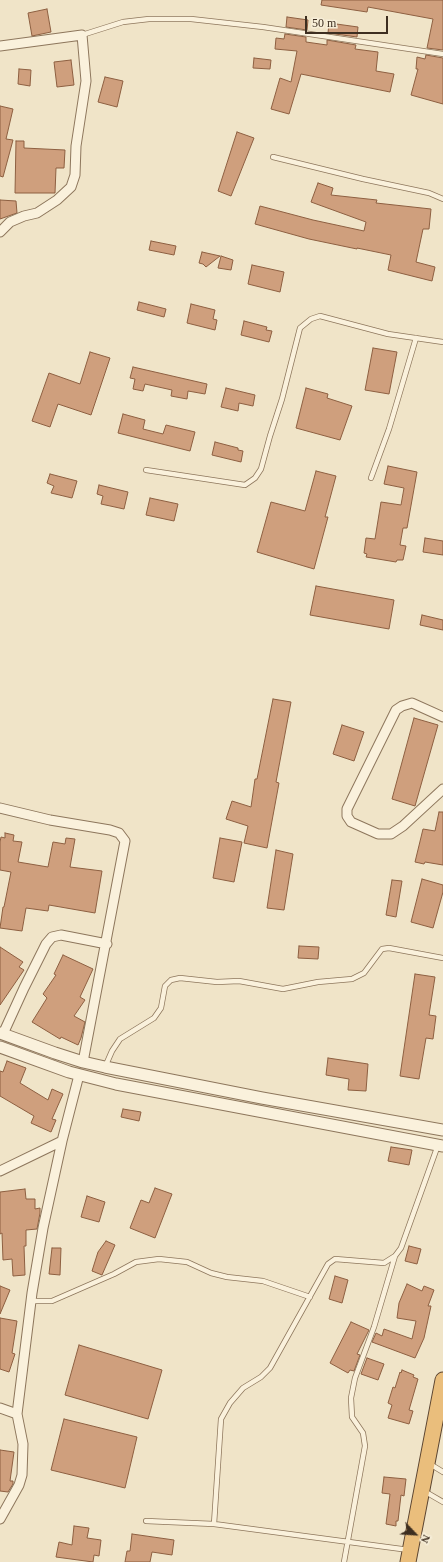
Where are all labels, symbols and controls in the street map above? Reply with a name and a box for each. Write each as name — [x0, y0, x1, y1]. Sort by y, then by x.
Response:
scale bar — [307, 8, 390, 34]
text: 50 m — [312, 16, 336, 30]
north arrow — [395, 1514, 435, 1554]
text: N — [419, 1533, 433, 1545]

